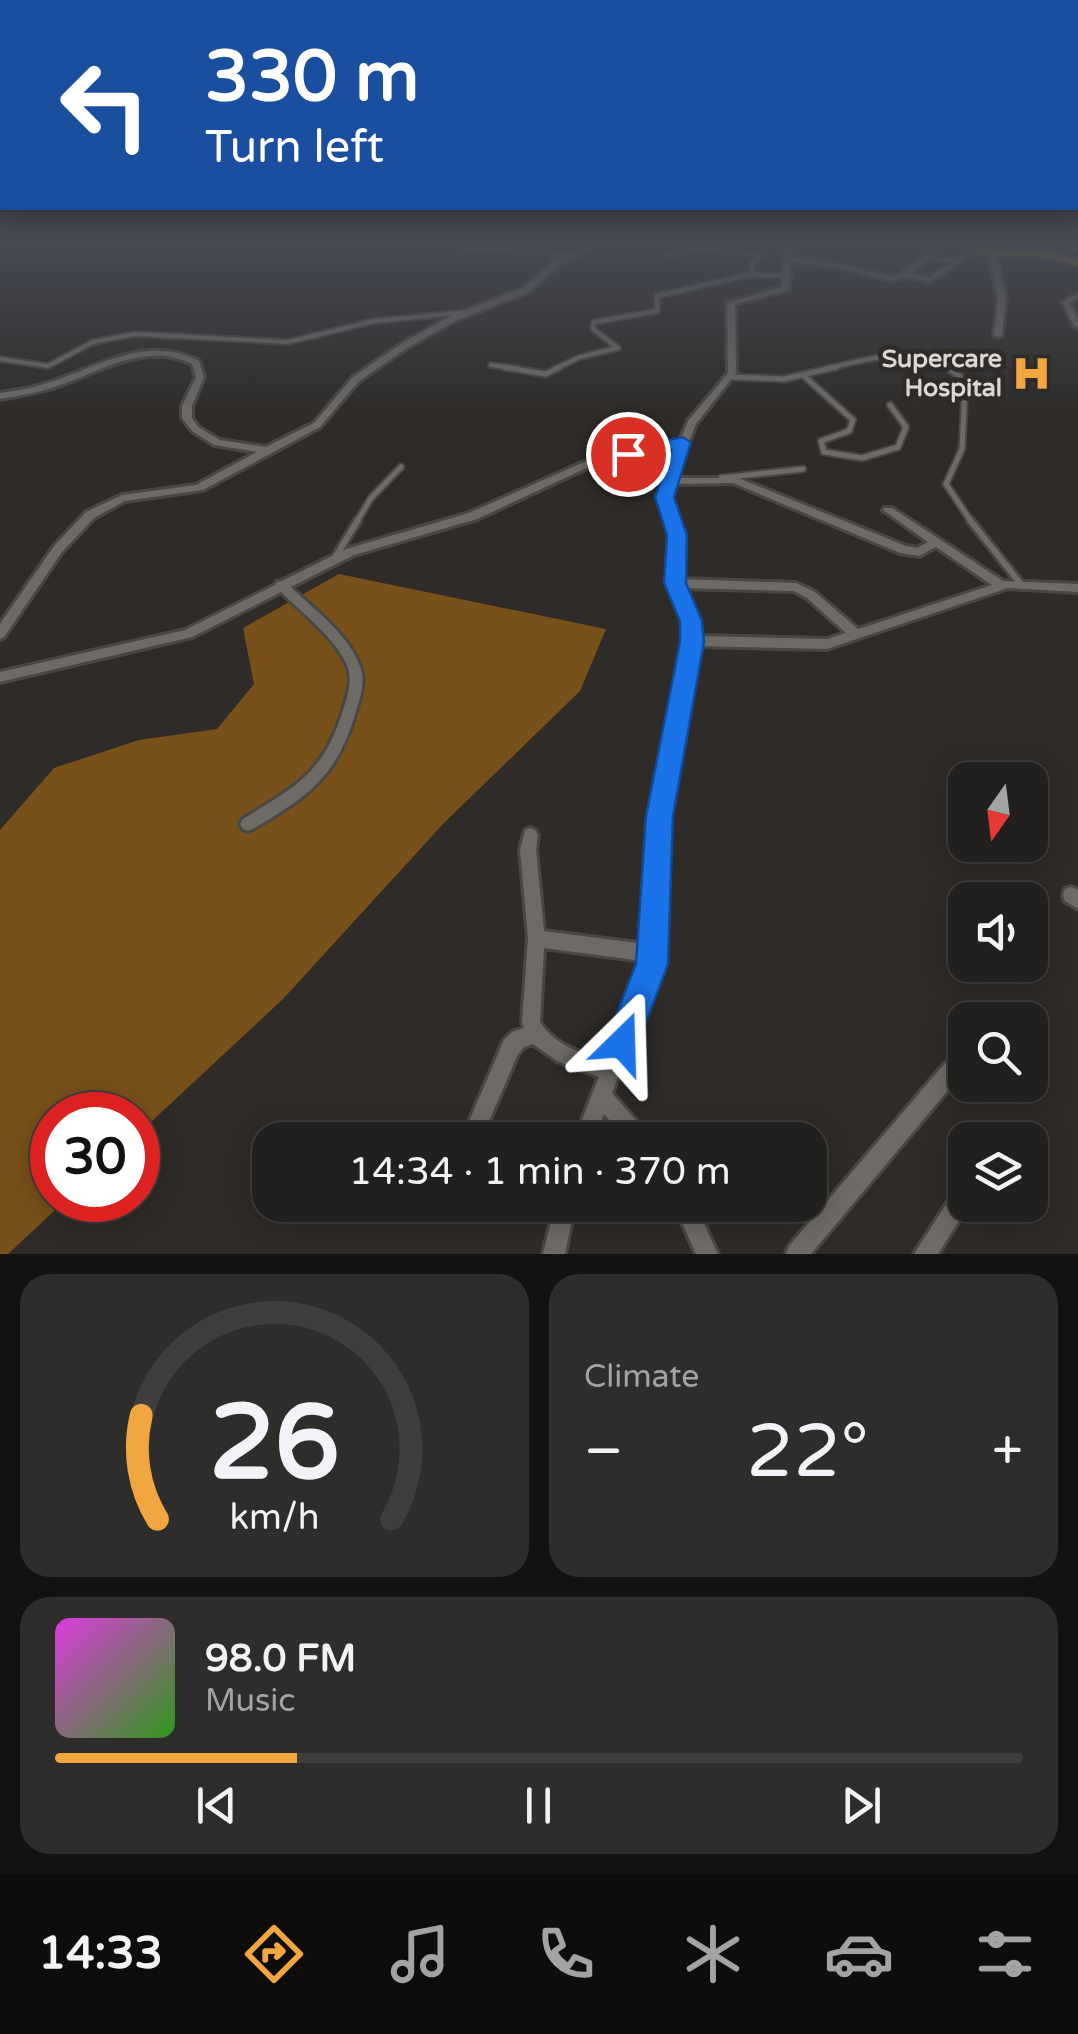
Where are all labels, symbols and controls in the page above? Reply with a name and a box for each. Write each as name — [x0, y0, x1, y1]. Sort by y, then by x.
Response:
text: 330 m — [205, 36, 419, 120]
icon: left — [40, 40, 170, 170]
text: Turn left — [205, 121, 384, 175]
place label: Supercare Hospital — [882, 344, 1002, 403]
hospital icon: Supercare Hospital — [1011, 352, 1053, 394]
pin — [586, 412, 671, 497]
icon: arrive — [601, 427, 656, 482]
north arrow — [948, 762, 1048, 862]
map controls — [948, 762, 1048, 1222]
button: sound — [948, 882, 1048, 982]
position arrow — [570, 991, 674, 1095]
button: search — [948, 1002, 1048, 1102]
speed limit sign: 30 — [30, 1092, 160, 1222]
button: layers — [948, 1122, 1048, 1222]
text: 14:34 · 1 min · 370 m — [348, 1149, 731, 1195]
text: Climate — [584, 1358, 699, 1396]
text: 26 — [209, 1382, 340, 1507]
text: 22° — [746, 1407, 869, 1497]
text: − — [584, 1419, 623, 1485]
text: + — [992, 1419, 1023, 1485]
text: km/h — [230, 1496, 319, 1539]
text: 98.0 FM — [205, 1636, 356, 1682]
text: Music — [205, 1682, 295, 1720]
icon: previous — [189, 1778, 244, 1833]
icon: pause — [511, 1778, 566, 1833]
icon: next — [834, 1778, 889, 1833]
icon: directions — [239, 1919, 309, 1989]
icon: music — [385, 1919, 455, 1989]
icon: phone — [531, 1919, 601, 1989]
icon: climate — [678, 1919, 748, 1989]
icon: car — [824, 1919, 894, 1989]
icon: filters — [970, 1919, 1040, 1989]
text: 14:33 — [38, 1927, 163, 1981]

